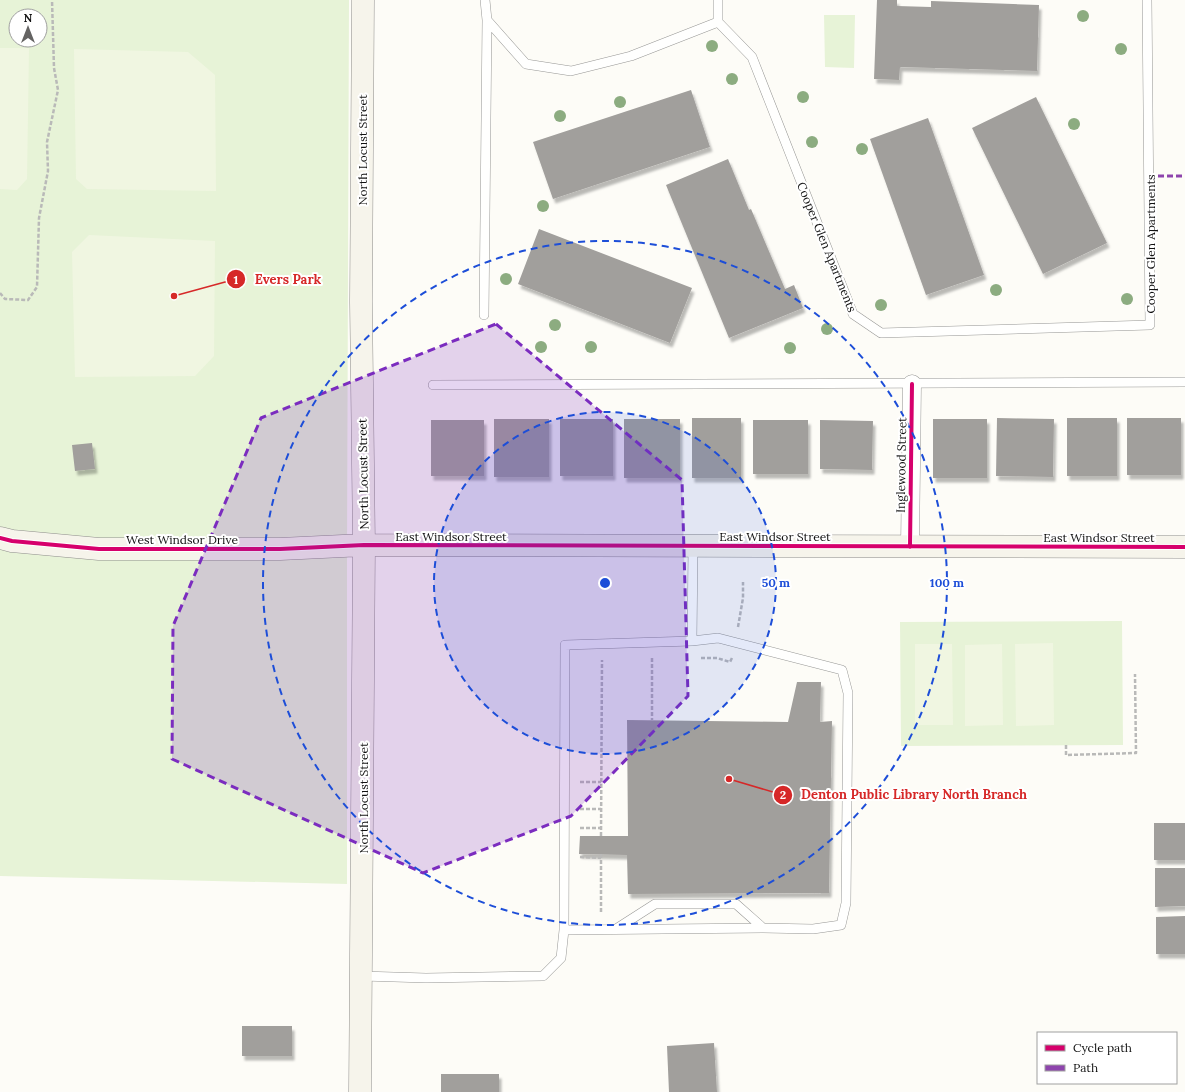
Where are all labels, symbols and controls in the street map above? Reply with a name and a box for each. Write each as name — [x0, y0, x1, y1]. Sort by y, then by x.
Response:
north arrow — [8, 8, 48, 48]
text: N — [24, 11, 33, 25]
street label: North Locust Street — [355, 94, 370, 206]
street label: Cooper Glen Apartments — [1143, 174, 1158, 314]
street label: Cooper Glen Apartments — [794, 180, 860, 315]
callout: Evers Park — [226, 267, 329, 292]
text: Evers Park — [255, 271, 322, 288]
text: 1 — [234, 272, 239, 287]
street label: Inglewood Street — [893, 417, 909, 513]
street label: North Locust Street — [355, 418, 371, 530]
street label: East Windsor Street — [395, 529, 507, 544]
street label: East Windsor Street — [719, 529, 831, 544]
street label: East Windsor Street — [1043, 530, 1155, 545]
street label: West Windsor Drive — [126, 532, 238, 547]
text: 50 m — [762, 575, 790, 590]
text: 100 m — [930, 575, 964, 590]
centre of rings — [598, 576, 612, 590]
street label: North Locust Street — [356, 742, 371, 854]
callout: Denton Public Library North Branch — [773, 782, 1035, 807]
text: Denton Public Library North Branch — [801, 786, 1027, 803]
text: 2 — [780, 787, 786, 802]
legend — [1037, 1032, 1177, 1084]
text: Cycle path — [1073, 1040, 1132, 1055]
text: Path — [1073, 1060, 1098, 1075]

